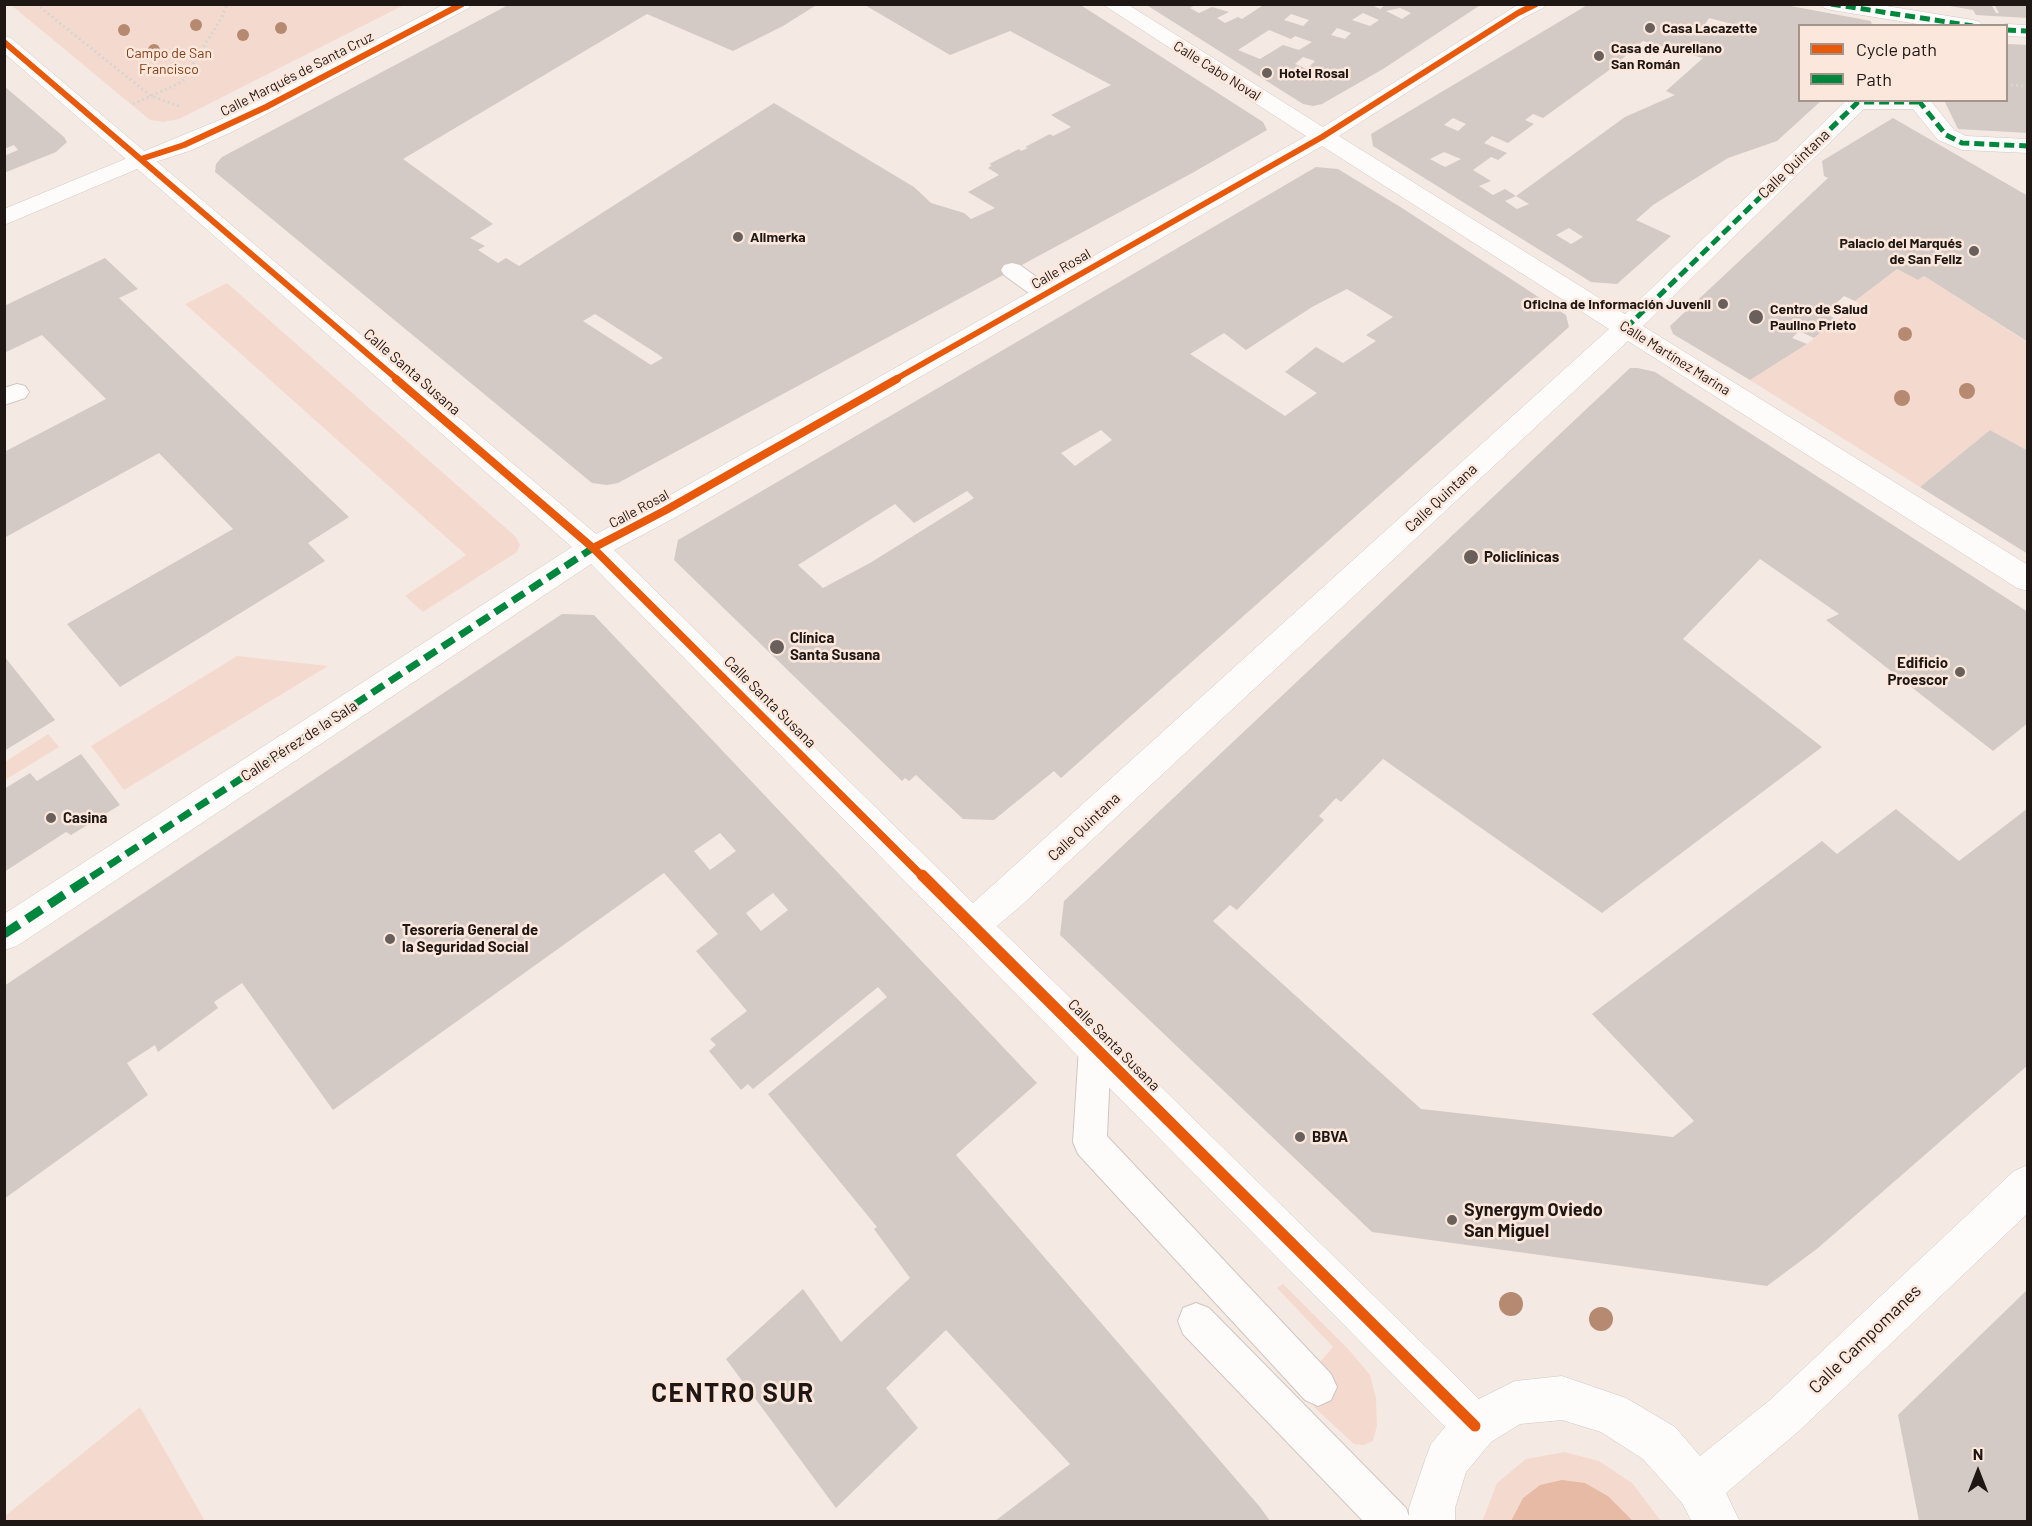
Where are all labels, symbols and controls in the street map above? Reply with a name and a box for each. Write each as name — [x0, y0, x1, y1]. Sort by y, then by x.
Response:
place label: Casa Lacazette — [1662, 20, 1757, 36]
marker: Casa Lacazette — [1643, 21, 1657, 35]
legend — [1798, 24, 2008, 102]
street label: Calle Marqués de Santa Cruz — [218, 28, 376, 120]
street label: Calle Cabo Noval — [1170, 38, 1264, 104]
text: Cycle path — [1856, 38, 1937, 60]
place label: Casa de Aureliano San Román — [1611, 40, 1722, 72]
park label: Campo de San Francisco — [126, 45, 212, 78]
marker: Casa de Aureliano San Román — [1592, 49, 1606, 63]
place label: Hotel Rosal — [1279, 65, 1349, 81]
marker: Hotel Rosal — [1260, 66, 1274, 80]
text: Path — [1856, 68, 1892, 90]
street label: Calle Quintana — [1755, 126, 1833, 202]
place label: Alimerka — [750, 229, 806, 245]
marker: Alimerka — [731, 230, 745, 244]
place label: Palacio del Marqués de San Feliz — [1840, 235, 1962, 268]
marker: Palacio del Marqués de San Feliz — [1967, 244, 1981, 258]
street label: Calle Rosal — [1028, 245, 1094, 293]
place label: Oficina de Información Juvenil — [1523, 296, 1711, 312]
marker: Oficina de Información Juvenil — [1716, 297, 1730, 311]
place label: Centro de Salud Paulino Prieto — [1770, 301, 1868, 334]
marker: Centro de Salud Paulino Prieto — [1747, 308, 1765, 326]
street label: Calle Martínez Marina — [1617, 317, 1733, 399]
street label: Calle Santa Susana — [360, 325, 464, 419]
street label: Calle Quintana — [1401, 460, 1481, 536]
street label: Calle Rosal — [606, 486, 672, 532]
marker: Policlínicas — [1462, 548, 1480, 566]
place label: Policlínicas — [1484, 548, 1559, 566]
place label: Clínica Santa Susana — [790, 629, 880, 664]
marker: Clínica Santa Susana — [768, 638, 786, 656]
street label: Calle Santa Susana — [720, 652, 820, 752]
place label: Edificio Proescor — [1887, 654, 1948, 689]
marker: Edificio Proescor — [1953, 665, 1967, 679]
street label: Calle Pérez de la Sala — [237, 697, 361, 785]
street label: Calle Quintana — [1044, 789, 1124, 865]
place label: Casina — [63, 809, 107, 827]
marker: Casina — [44, 811, 58, 825]
place label: Tesorería General de la Seguridad Social — [402, 921, 538, 956]
marker: Tesorería General de la Seguridad Social — [383, 932, 397, 946]
street label: Calle Santa Susana — [1064, 995, 1164, 1095]
place label: BBVA — [1312, 1128, 1348, 1146]
marker: BBVA — [1293, 1130, 1307, 1144]
place label: Synergym Oviedo San Miguel — [1464, 1199, 1603, 1242]
marker: Synergym Oviedo San Miguel — [1445, 1213, 1459, 1227]
street label: Calle Campomanes — [1804, 1280, 1926, 1398]
district label: CENTRO SUR — [651, 1377, 815, 1409]
north arrow — [1948, 1442, 2008, 1502]
text: N — [1973, 1444, 1983, 1463]

